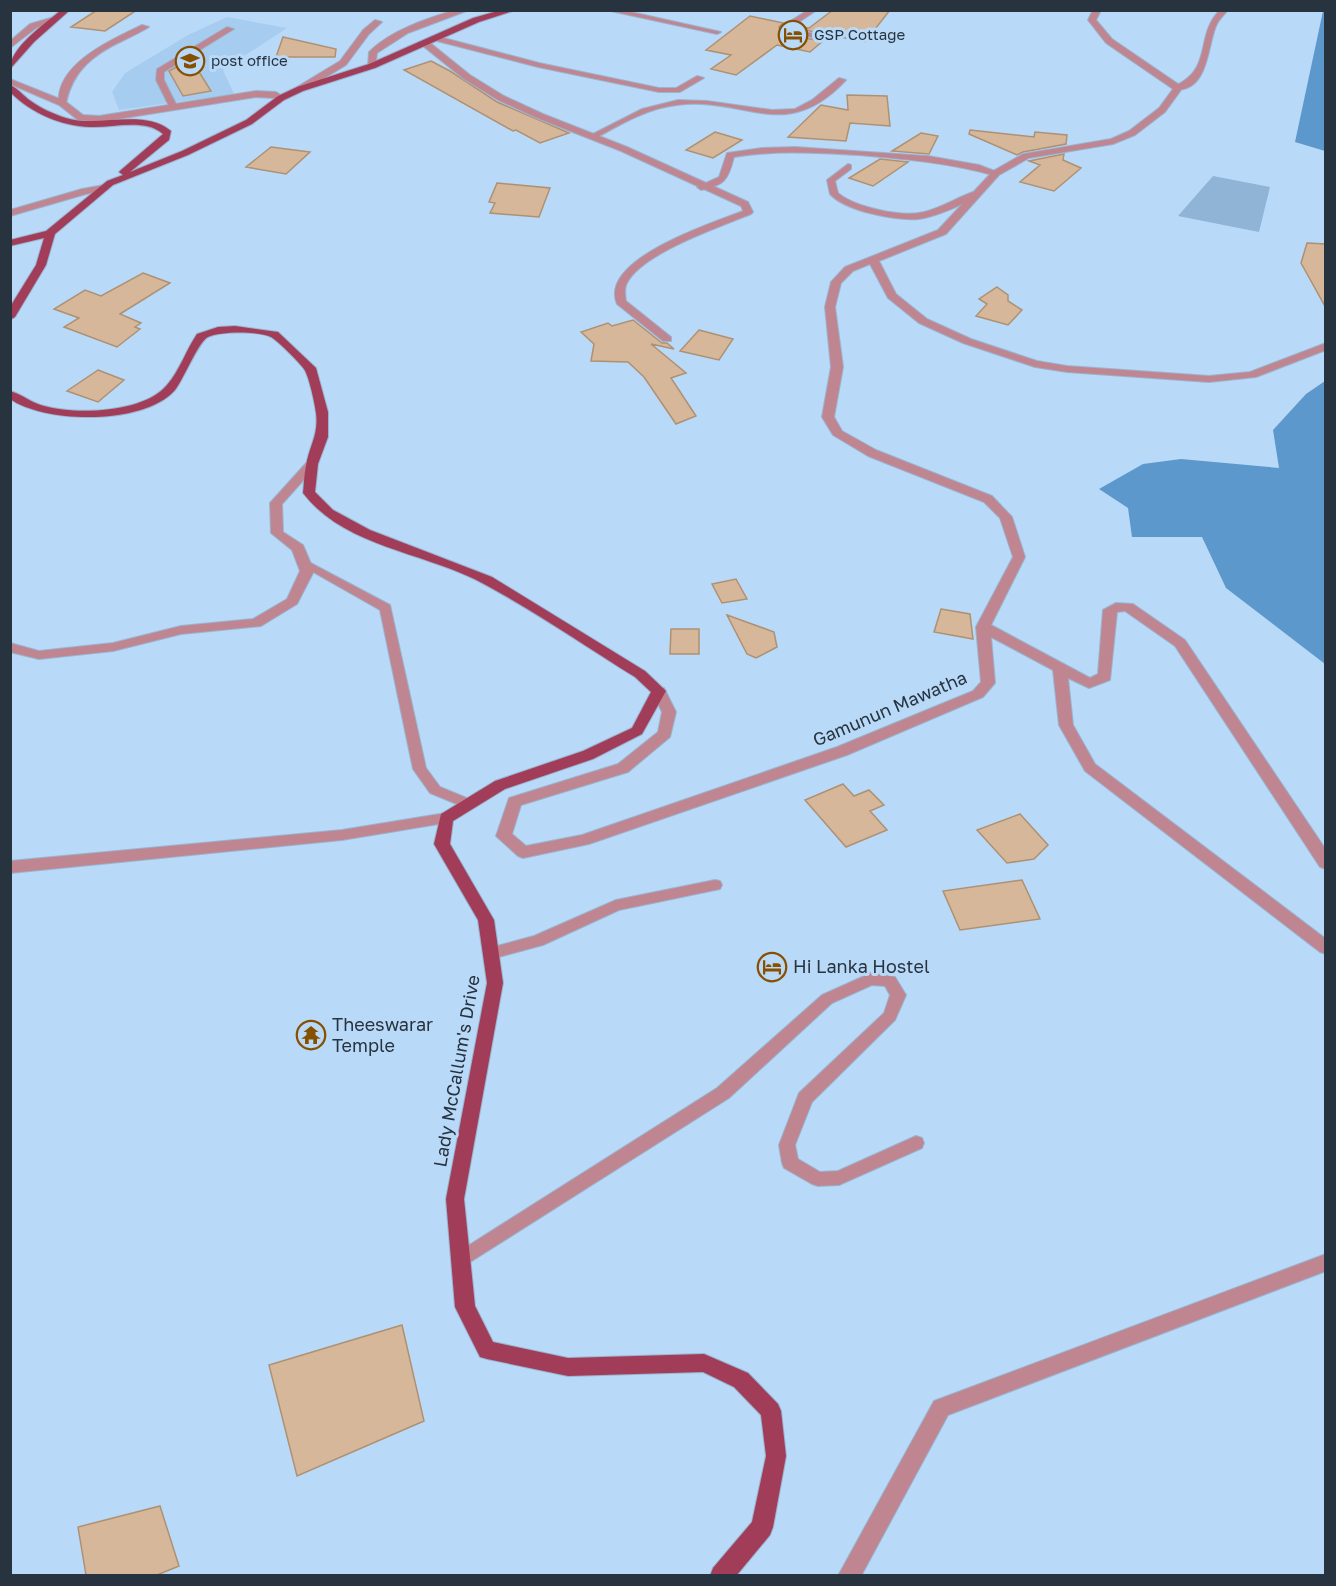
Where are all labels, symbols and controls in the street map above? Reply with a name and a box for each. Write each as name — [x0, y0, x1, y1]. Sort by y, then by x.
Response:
hotel icon: GSP Cottage — [777, 19, 809, 51]
place label: GSP Cottage — [814, 25, 906, 43]
school or university icon: post office — [174, 45, 206, 77]
place label: post office — [211, 51, 288, 69]
street label: Gamunun Mawatha — [809, 666, 970, 751]
hotel icon: Hi Lanka Hostel — [756, 951, 788, 983]
place label: Hi Lanka Hostel — [793, 955, 930, 977]
street label: Lady McCallum's Drive — [428, 973, 484, 1169]
place label: Theeswarar Temple — [332, 1013, 433, 1056]
temple icon: Theeswarar Temple — [295, 1019, 327, 1051]

